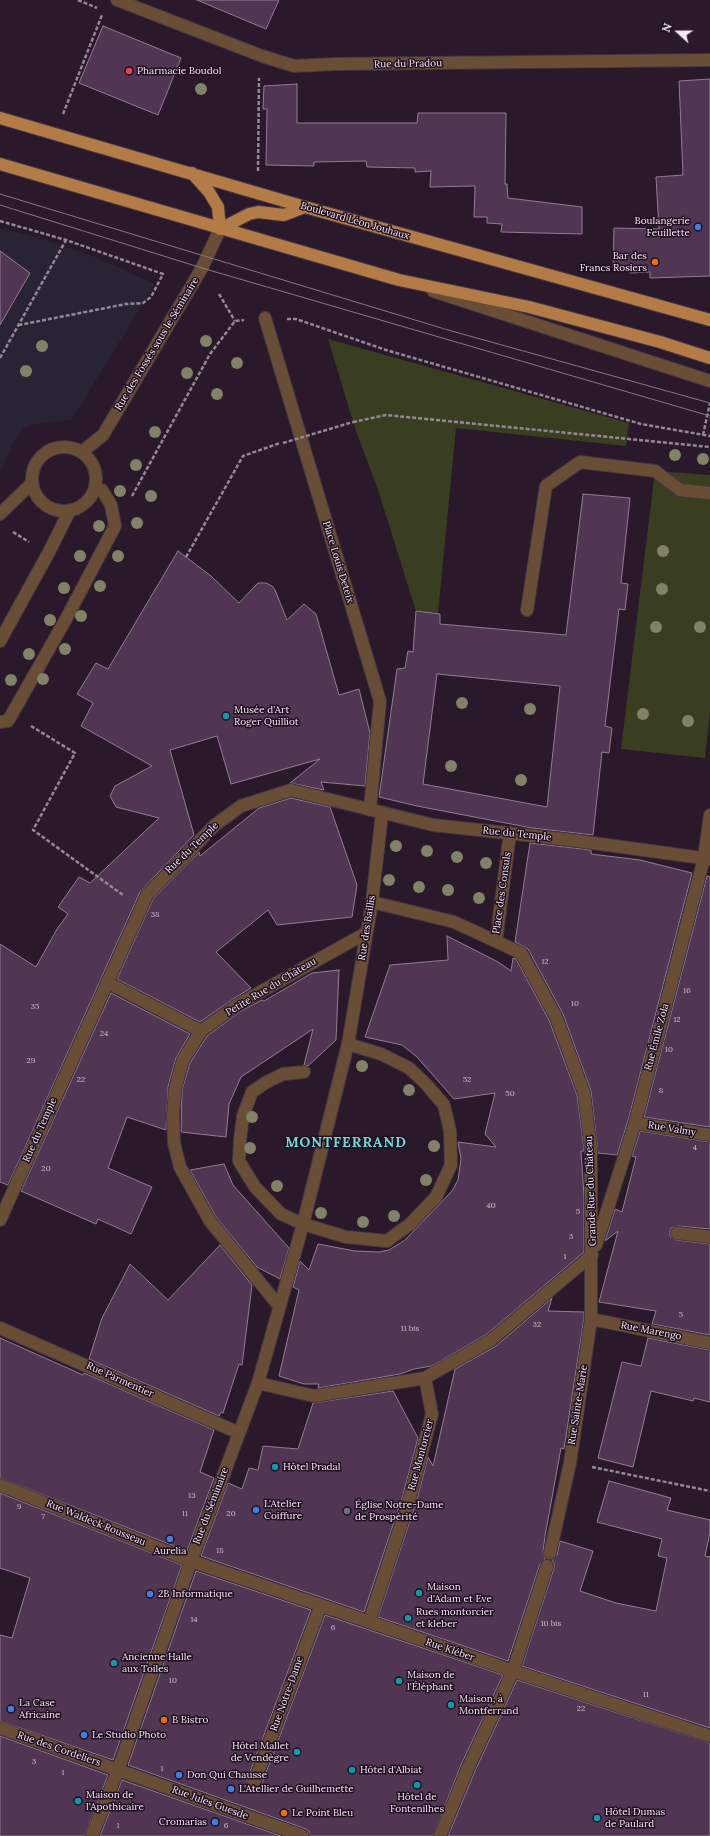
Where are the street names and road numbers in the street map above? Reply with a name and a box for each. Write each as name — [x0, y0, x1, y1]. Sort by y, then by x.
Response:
street label: Rue du Pradou — [374, 57, 442, 71]
street label: Boulevard Léon Jouhaux — [299, 200, 411, 242]
street label: Rue des Fossés sous le Séminaire — [112, 275, 202, 413]
street label: Place Louis Deteix — [320, 520, 356, 604]
street label: Rue du Temple — [163, 820, 221, 876]
street label: Rue du Temple — [482, 824, 552, 844]
street label: Place des Consuls — [490, 851, 514, 935]
street label: Rue des Baillis — [356, 894, 378, 962]
street label: Petite Rue du Château — [224, 955, 318, 1019]
street label: Rue Émile Zola — [642, 1002, 672, 1072]
street label: Rue du Temple — [20, 1096, 60, 1164]
street label: Rue Valmy — [647, 1119, 697, 1139]
street label: Grande Rue du Château — [583, 1136, 599, 1246]
street label: Rue Marengo — [620, 1319, 682, 1343]
street label: Rue Parmentier — [84, 1360, 156, 1400]
street label: Rue Sainte-Marie — [566, 1364, 590, 1446]
street label: Rue Montorcier — [406, 1418, 436, 1492]
street label: Rue du Séminaire — [191, 1466, 231, 1546]
street label: Rue Waldeck Rousseau — [45, 1498, 147, 1548]
street label: Rue Kléber — [424, 1636, 476, 1664]
street label: Rue Notre-Dame — [268, 1655, 306, 1733]
street label: Rue des Cordeliers — [16, 1729, 102, 1769]
street label: Rue Jules Guesde — [170, 1784, 250, 1822]

